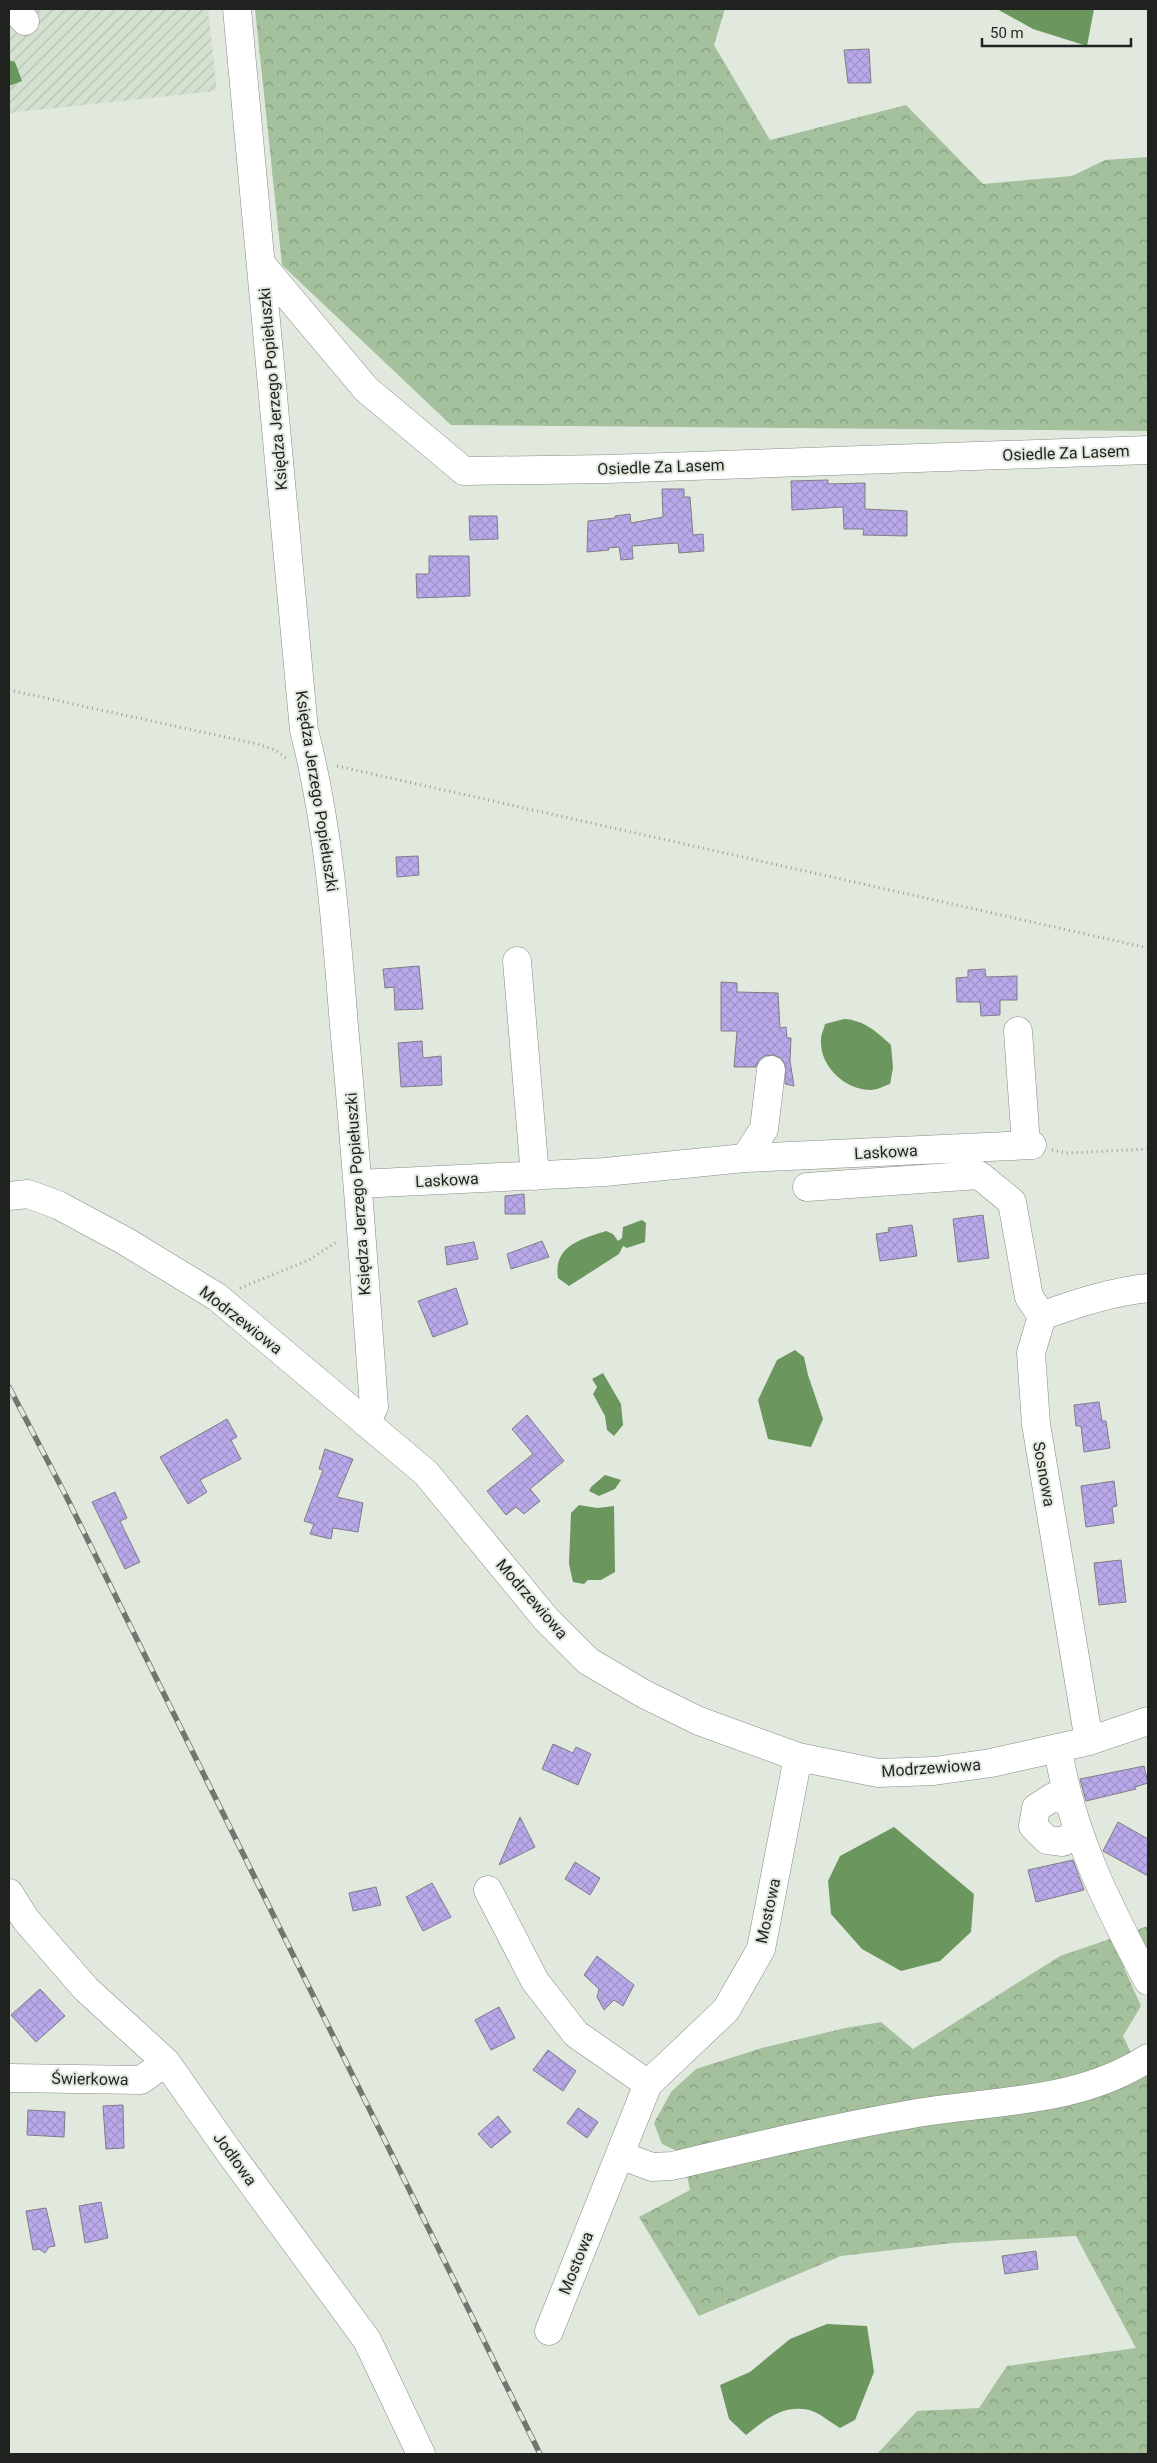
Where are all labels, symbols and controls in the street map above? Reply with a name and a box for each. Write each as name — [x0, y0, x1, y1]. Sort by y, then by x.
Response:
scale bar — [982, 15, 1131, 47]
text: 50 m — [990, 24, 1024, 42]
street label: Księdza Jerzego Popiełuszki — [255, 287, 291, 491]
street label: Osiedle Za Lasem — [1002, 441, 1130, 465]
street label: Osiedle Za Lasem — [597, 455, 725, 479]
street label: Księdza Jerzego Popiełuszki — [292, 689, 342, 893]
street label: Księdza Jerzego Popiełuszki — [341, 1092, 375, 1296]
street label: Laskowa — [854, 1141, 918, 1163]
street label: Laskowa — [415, 1169, 479, 1191]
street label: Modrzewiowa — [196, 1282, 286, 1358]
street label: Sosnowa — [1029, 1440, 1059, 1508]
street label: Modrzewiowa — [492, 1555, 572, 1643]
street label: Modrzewiowa — [881, 1755, 981, 1781]
street label: Mostowa — [752, 1877, 784, 1945]
street label: Świerkowa — [51, 2068, 129, 2089]
street label: Jodłowa — [209, 2129, 261, 2189]
street label: Mostowa — [555, 2229, 597, 2297]

